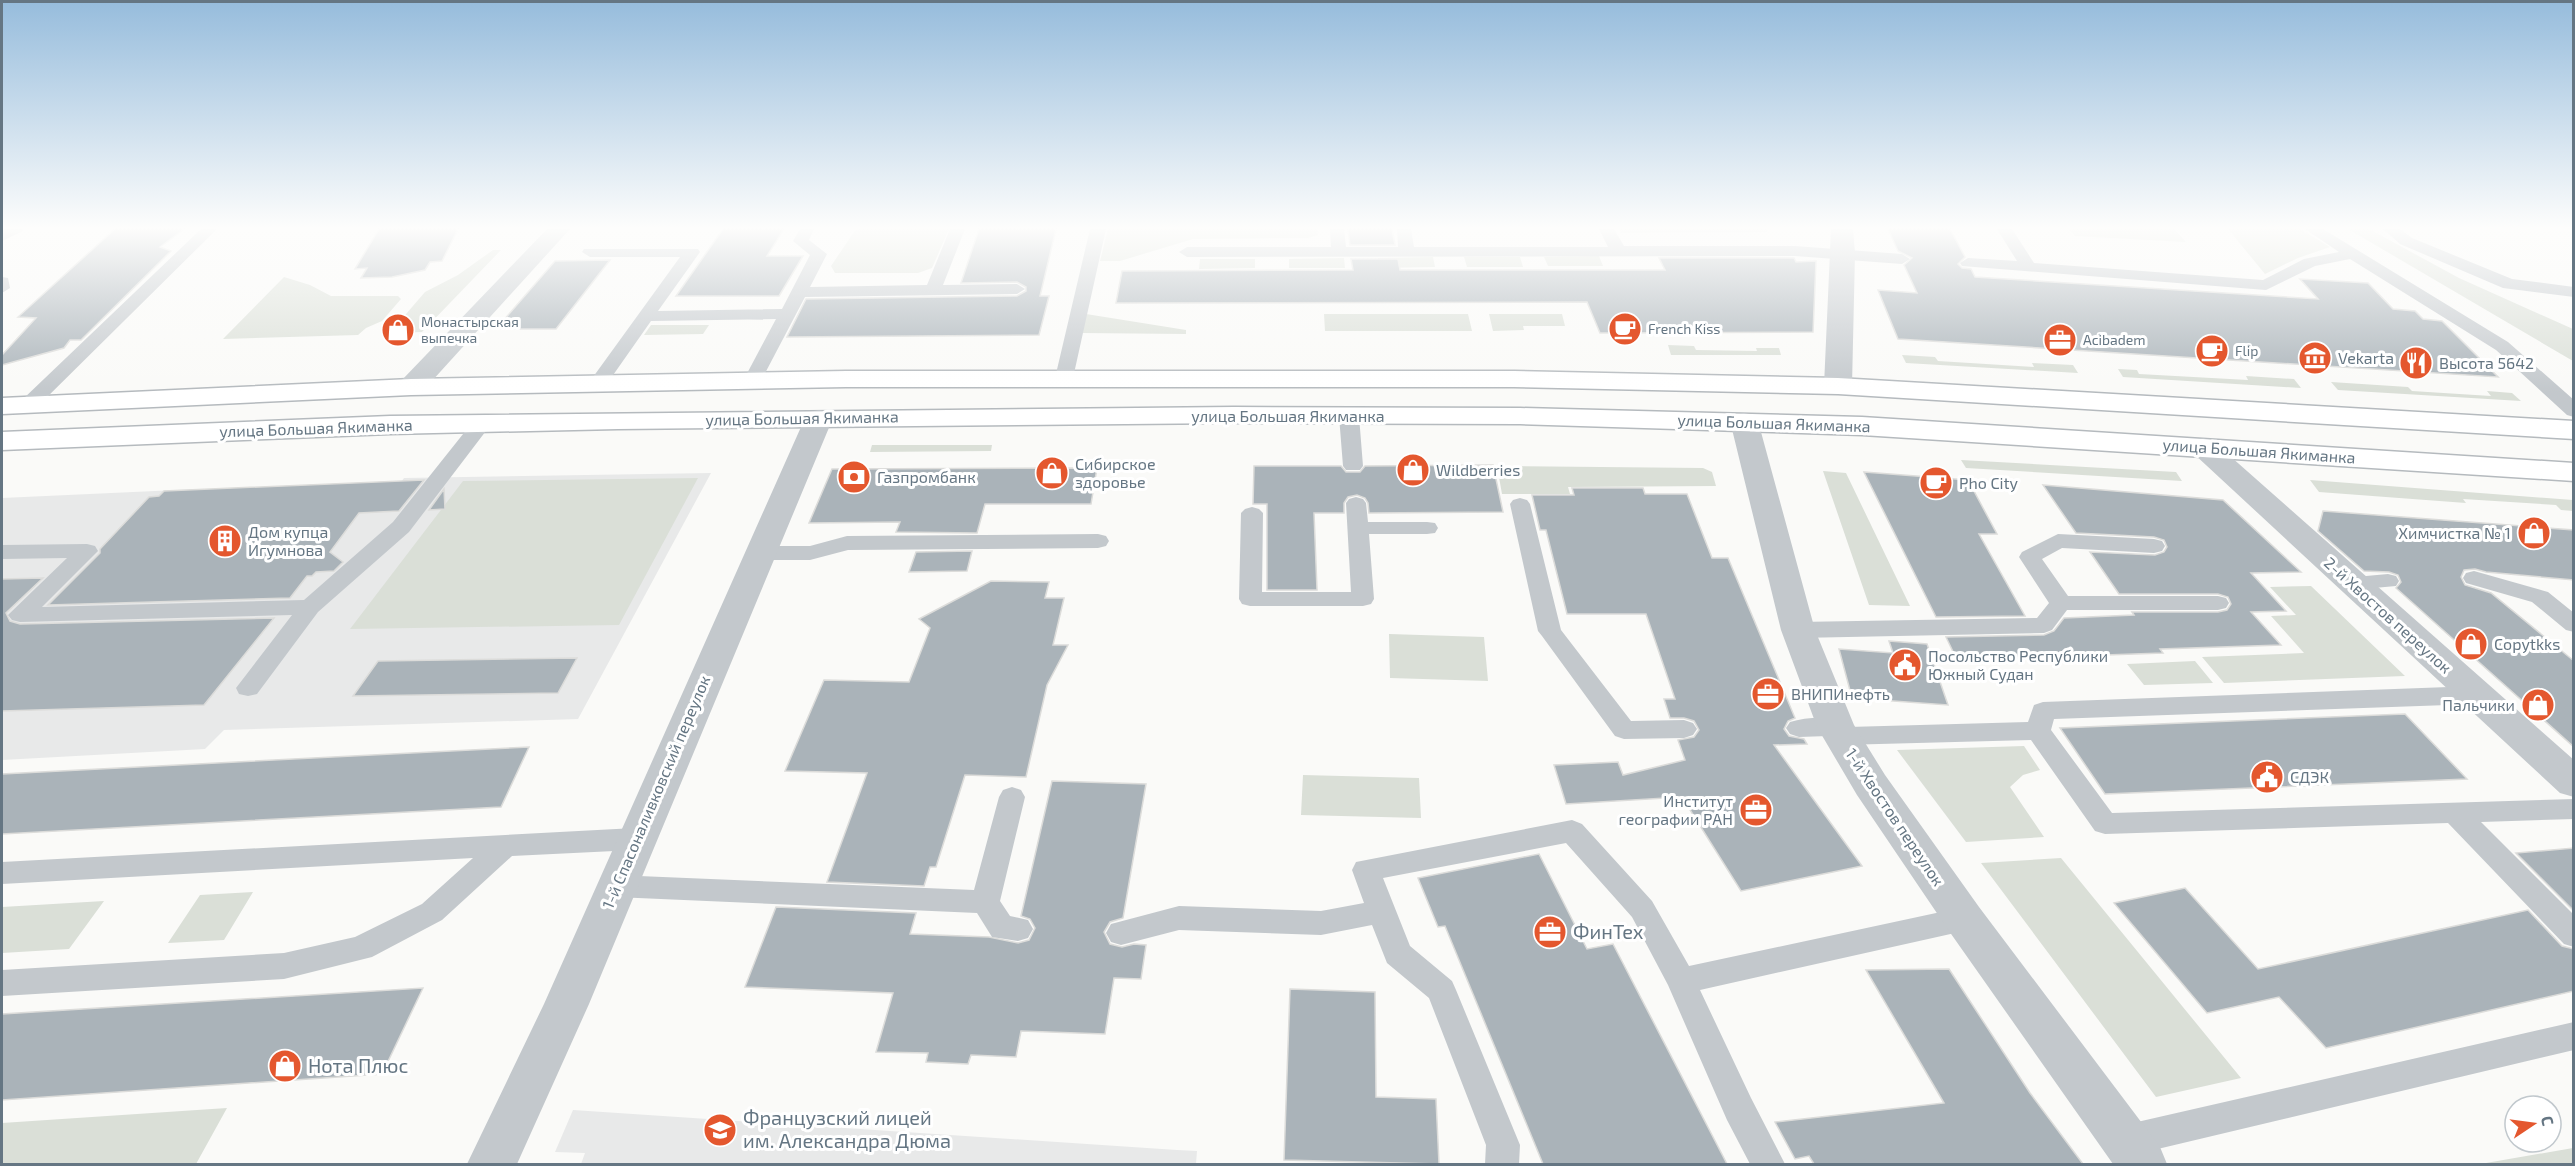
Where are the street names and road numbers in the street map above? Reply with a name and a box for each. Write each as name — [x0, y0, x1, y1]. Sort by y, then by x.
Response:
street label: улица Большая Якиманка — [705, 406, 899, 430]
street label: улица Большая Якиманка — [1191, 406, 1385, 426]
street label: улица Большая Якиманка — [1677, 410, 1871, 436]
street label: улица Большая Якиманка — [219, 415, 413, 441]
street label: улица Большая Якиманка — [2162, 434, 2356, 468]
street label: 2-й Хвостов переулок — [2320, 553, 2456, 678]
street label: 1-й Спасоналивковский переулок — [598, 672, 715, 912]
street label: 1-й Хвостов переулок — [1841, 744, 1949, 890]

